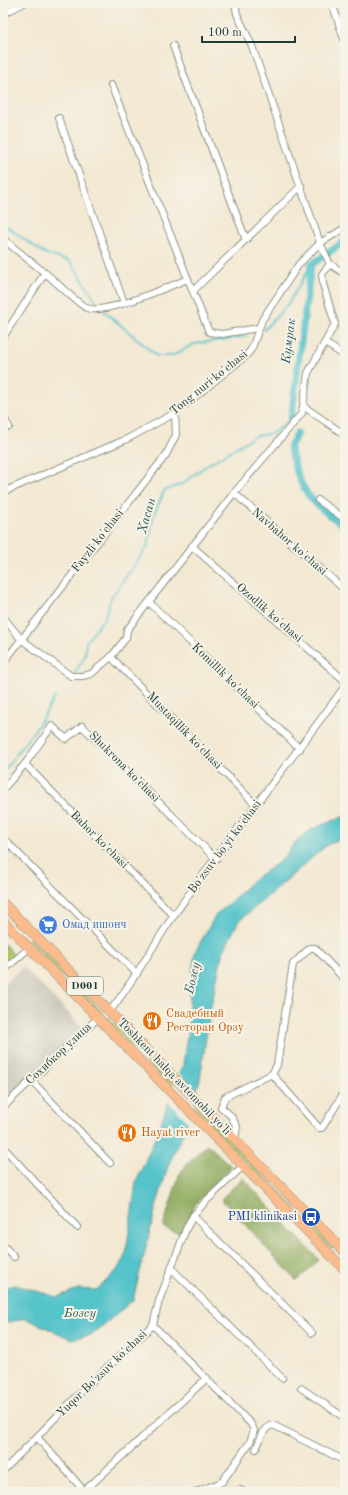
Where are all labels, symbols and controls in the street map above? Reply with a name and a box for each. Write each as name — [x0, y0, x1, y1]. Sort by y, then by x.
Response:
scale bar — [202, 18, 295, 44]
text: 100 m — [208, 27, 242, 39]
water label: Кумрак — [280, 318, 298, 365]
street label: Tong nuri ko'chasi — [168, 348, 250, 418]
water label: Хасан — [136, 496, 159, 536]
street label: Navbahor ko'chasi — [249, 506, 329, 578]
street label: Fayzli ko'chasi — [70, 507, 126, 575]
street label: Ozodlik ko'chasi — [234, 581, 304, 645]
street label: Komillik ko'chasi — [189, 641, 261, 711]
street label: Mustaqillik ko'chasi — [144, 690, 224, 772]
street label: Shukrona ko'chasi — [86, 729, 162, 805]
street label: Bo'zsuv bo'yi ko'chasi — [186, 798, 264, 896]
street label: Bahor ko'chasi — [68, 809, 130, 871]
supermarket icon: Омад ишонч — [37, 914, 59, 936]
place label: Омад ишонч — [62, 919, 127, 931]
water label: Бозсу — [183, 961, 203, 996]
road number: D001 — [67, 977, 103, 995]
place label: Свадебный Ресторан Орзу — [166, 1008, 245, 1034]
restaurant icon: Свадебный Ресторан Орзу — [141, 1010, 163, 1032]
street label: Toshkent halqa avtomobil yo'li — [115, 1016, 233, 1138]
street label: Сохибкор улица — [24, 1021, 94, 1087]
restaurant icon: Hayat river — [116, 1122, 138, 1144]
place label: Hayat river — [141, 1127, 200, 1139]
bus stop icon: PMI klinikasi — [300, 1206, 322, 1228]
place label: PMI klinikasi — [228, 1211, 297, 1223]
water label: Бозсу — [63, 1307, 96, 1320]
street label: Yuqor Bo'zsuv ko'chasi — [55, 1328, 149, 1420]

